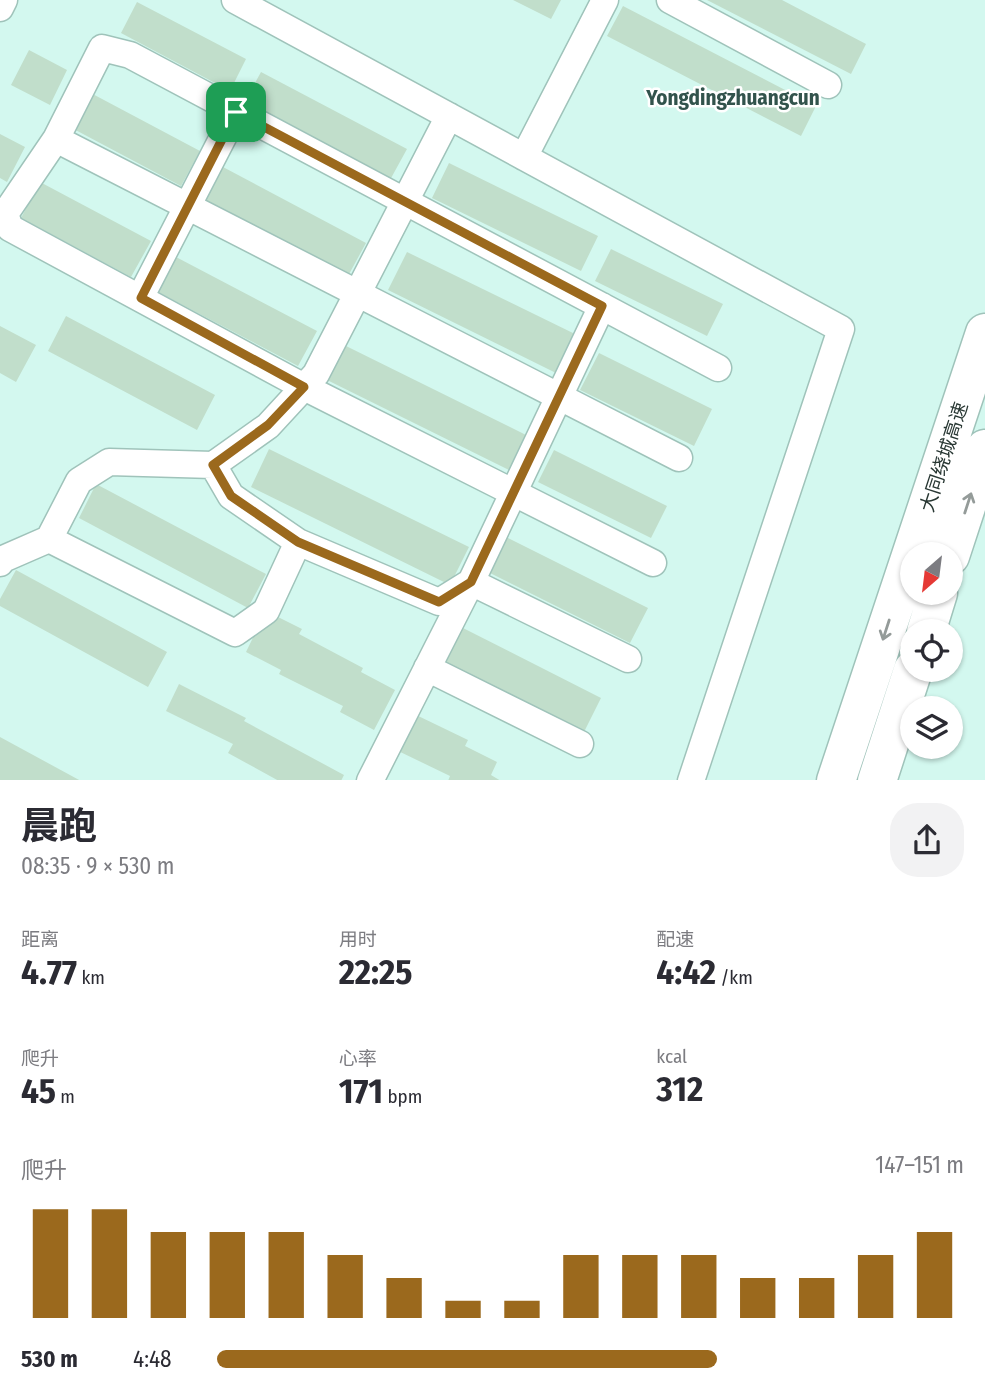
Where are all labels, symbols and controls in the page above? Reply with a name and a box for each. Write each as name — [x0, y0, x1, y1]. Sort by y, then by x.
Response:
pin — [206, 82, 266, 142]
district label: Yongdingzhuangcun — [645, 85, 820, 111]
icon: arrive — [217, 93, 255, 131]
street label: 大同绕城高速 — [915, 399, 973, 515]
one-way arrow — [962, 492, 975, 514]
north arrow — [900, 542, 962, 606]
map controls — [900, 542, 963, 759]
one-way arrow — [879, 619, 891, 641]
button: locate — [900, 619, 963, 682]
button: layers — [900, 696, 963, 759]
text: 晨跑 — [21, 803, 97, 849]
button: share — [890, 803, 964, 877]
text: 08:35 · 9 × 530 m — [21, 852, 174, 880]
text: 距离 — [21, 928, 59, 951]
text: 用时 — [339, 928, 377, 951]
text: 配速 — [656, 928, 694, 951]
text: 4.77 — [21, 951, 77, 993]
text: 22:25 — [339, 951, 412, 993]
text: 4:42 — [656, 951, 716, 993]
text: km — [77, 966, 105, 989]
text: /km — [716, 966, 753, 989]
text: kcal — [656, 1045, 687, 1068]
text: 爬升 — [21, 1047, 59, 1070]
text: 心率 — [339, 1047, 377, 1070]
text: 312 — [656, 1068, 703, 1110]
text: 45 — [21, 1070, 56, 1112]
text: 171 — [339, 1070, 383, 1112]
text: m — [56, 1085, 75, 1108]
text: bpm — [383, 1085, 422, 1108]
text: 147–151 m — [875, 1151, 964, 1179]
text: 爬升 — [21, 1156, 67, 1184]
text: 530 m — [21, 1345, 78, 1373]
text: 4:48 — [133, 1345, 172, 1373]

